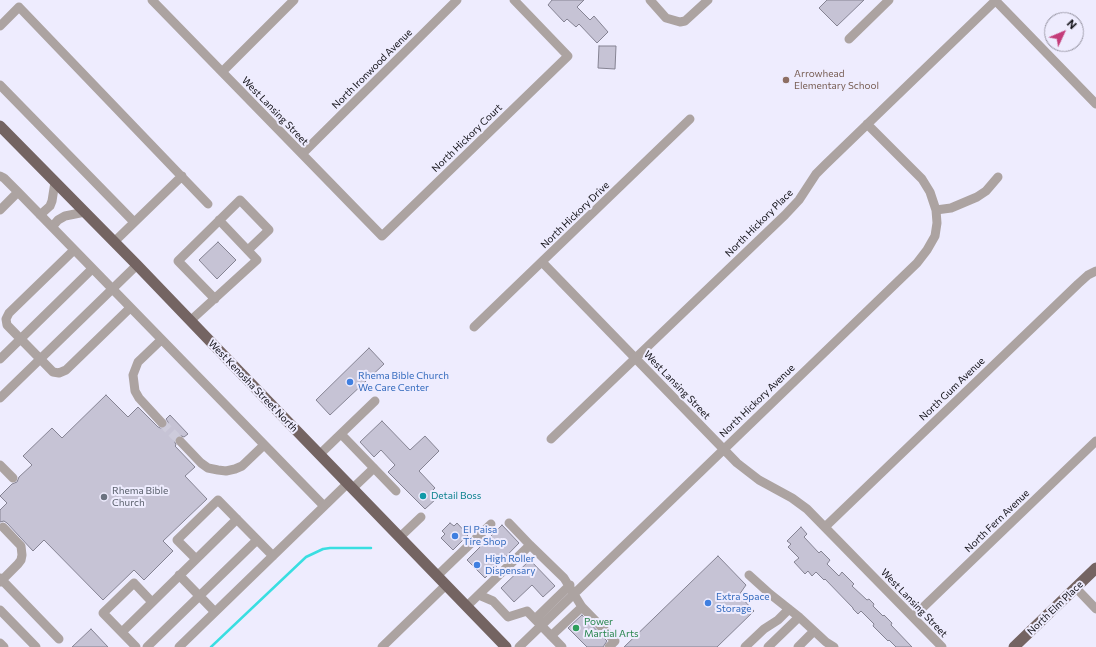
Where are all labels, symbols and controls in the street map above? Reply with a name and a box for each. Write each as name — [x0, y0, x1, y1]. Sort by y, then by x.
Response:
north arrow — [1044, 12, 1084, 52]
text: N — [1065, 17, 1080, 31]
street label: North Ironwood Avenue — [329, 26, 415, 112]
place label: Arrowhead Elementary School — [794, 68, 879, 92]
street label: West Lansing Street — [239, 74, 311, 148]
marker: Arrowhead Elementary School — [781, 75, 791, 85]
street label: North Hickory Court — [429, 101, 505, 175]
street label: North Hickory Drive — [538, 179, 612, 251]
street label: North Hickory Place — [723, 187, 795, 259]
street label: West Kenosha Street North — [206, 337, 300, 435]
street label: West Lansing Street — [641, 348, 713, 422]
street label: North Gum Avenue — [917, 355, 987, 423]
street label: North Hickory Avenue — [717, 362, 797, 440]
place label: Rhema Bible Church We Care Center — [358, 370, 449, 394]
marker: Rhema Bible Church We Care Center — [345, 377, 355, 387]
place label: Rhema Bible Church — [112, 485, 168, 508]
street label: North Fern Avenue — [962, 487, 1032, 555]
place label: Detail Boss — [431, 490, 481, 502]
marker: Detail Boss — [418, 491, 428, 501]
marker: Rhema Bible Church — [99, 492, 109, 502]
place label: El Paisa Tire Shop — [463, 524, 506, 548]
marker: El Paisa Tire Shop — [450, 531, 460, 541]
place label: High Roller Dispensary — [485, 553, 535, 576]
marker: High Roller Dispensary — [472, 560, 482, 570]
street label: West Lansing Street — [878, 566, 950, 640]
street label: North Elm Place — [1025, 578, 1085, 638]
place label: Extra Space Storage — [716, 591, 770, 614]
marker: Extra Space Storage — [703, 598, 713, 608]
place label: Power Martial Arts — [584, 616, 639, 640]
marker: Power Martial Arts — [571, 623, 581, 633]

